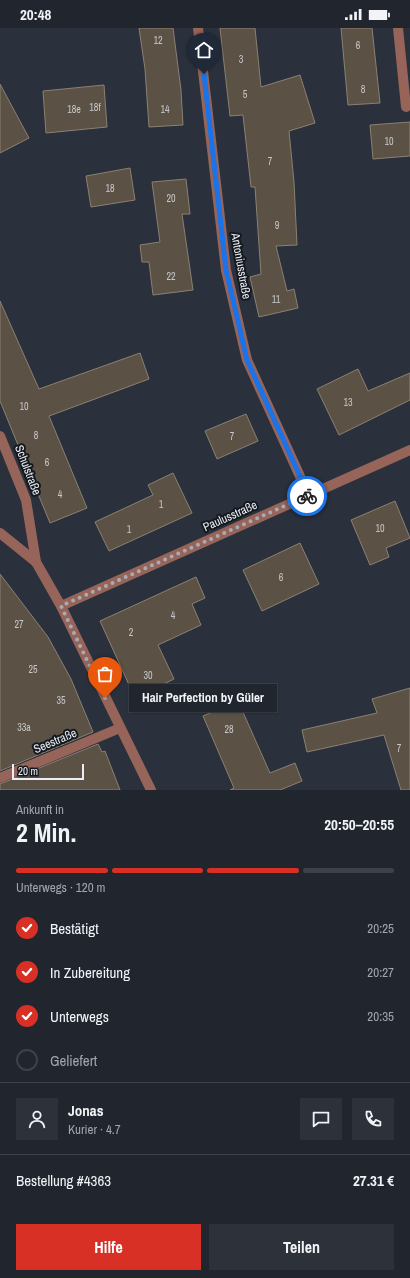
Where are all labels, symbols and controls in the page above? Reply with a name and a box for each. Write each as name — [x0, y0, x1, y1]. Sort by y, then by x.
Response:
text: 20:48 — [20, 4, 51, 25]
pin — [187, 33, 221, 74]
house number: 12 — [153, 34, 163, 47]
icon: home — [193, 39, 215, 61]
house number: 6 — [356, 39, 361, 52]
house number: 3 — [239, 53, 244, 66]
house number: 8 — [361, 83, 366, 96]
house number: 5 — [243, 88, 248, 101]
house number: 18f — [89, 101, 101, 114]
house number: 18e — [67, 103, 81, 116]
house number: 14 — [160, 103, 170, 116]
house number: 10 — [384, 135, 394, 148]
house number: 7 — [268, 155, 273, 168]
house number: 18 — [105, 182, 115, 195]
house number: 20 — [166, 192, 176, 205]
house number: 9 — [275, 219, 280, 232]
street label: Antoniusstraße — [227, 231, 255, 300]
house number: 22 — [166, 270, 176, 283]
house number: 11 — [272, 293, 281, 306]
house number: 13 — [343, 396, 353, 409]
house number: 10 — [19, 400, 29, 413]
house number: 8 — [34, 429, 39, 442]
house number: 7 — [230, 430, 235, 443]
street label: Schulstraße — [11, 443, 45, 497]
house number: 6 — [45, 456, 50, 469]
courier — [287, 476, 327, 516]
icon: bike — [296, 485, 318, 507]
house number: 4 — [58, 488, 63, 501]
street label: Paulusstraße — [200, 497, 260, 535]
house number: 1 — [159, 498, 164, 511]
house number: 10 — [375, 522, 385, 535]
house number: 1 — [127, 523, 132, 536]
house number: 6 — [279, 571, 284, 584]
house number: 4 — [171, 609, 176, 622]
house number: 27 — [14, 618, 24, 631]
house number: 2 — [129, 626, 134, 639]
pin — [88, 657, 122, 698]
house number: 25 — [28, 663, 38, 676]
icon: bag — [94, 663, 116, 685]
house number: 30 — [143, 669, 153, 682]
callout: Hair Perfection by Güler — [129, 684, 277, 712]
text: Hair Perfection by Güler — [142, 689, 264, 706]
house number: 35 — [56, 694, 66, 707]
house number: 33a — [17, 721, 31, 734]
house number: 28 — [224, 723, 234, 736]
street label: Seestraße — [31, 725, 79, 757]
house number: 7 — [397, 742, 402, 755]
scale bar — [12, 762, 84, 781]
text: 20 m — [18, 764, 38, 778]
text: Ankunft in — [16, 801, 64, 818]
text: 20:50–20:55 — [324, 814, 394, 835]
text: 2 Min. — [16, 815, 76, 850]
text: Unterwegs · 120 m — [16, 879, 105, 896]
icon: check — [16, 917, 38, 939]
text: Bestätigt — [50, 918, 99, 939]
text: 20:25 — [367, 920, 394, 937]
icon: check — [16, 961, 38, 983]
text: In Zubereitung — [50, 962, 130, 983]
text: 20:27 — [367, 964, 394, 981]
icon: check — [16, 1005, 38, 1027]
text: Unterwegs — [50, 1006, 109, 1027]
text: 20:35 — [367, 1008, 394, 1025]
text: Geliefert — [50, 1050, 97, 1071]
button: person — [16, 1098, 58, 1140]
button: chat — [300, 1098, 342, 1140]
button: phone — [352, 1098, 394, 1140]
text: Jonas — [68, 1100, 104, 1121]
text: Kurier · 4.7 — [68, 1121, 121, 1138]
text: Bestellung #4363 — [16, 1170, 111, 1191]
text: 27.31 € — [353, 1170, 394, 1191]
button: Hilfe — [16, 1224, 201, 1270]
button: Teilen — [209, 1224, 394, 1270]

